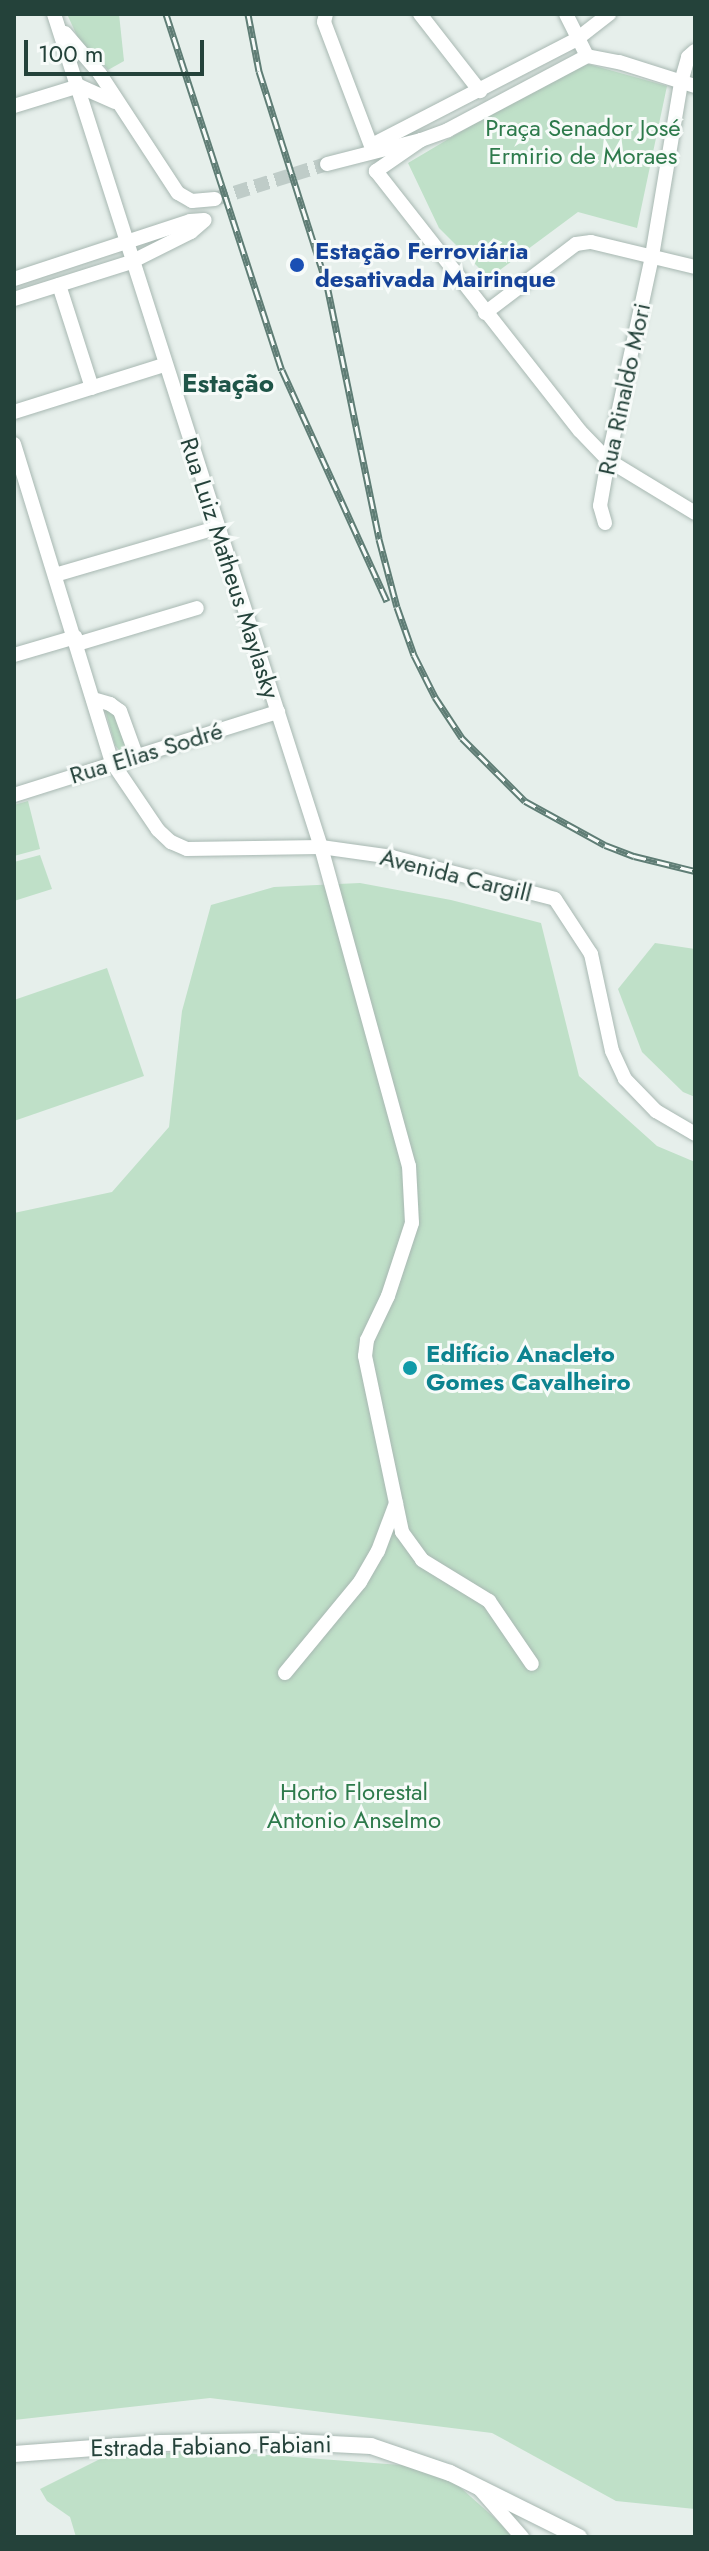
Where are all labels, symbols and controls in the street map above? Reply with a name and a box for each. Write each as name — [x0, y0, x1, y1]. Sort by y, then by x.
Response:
scale bar — [28, 24, 208, 74]
text: 100 m — [38, 36, 104, 71]
park label: Praça Senador José Ermirio de Moraes — [485, 114, 681, 170]
place label: Estação Ferroviária desativada Mairinque — [315, 237, 556, 293]
marker: Estação Ferroviária desativada Mairinque — [286, 254, 308, 276]
street label: Rua Rinaldo Mori — [592, 300, 656, 478]
district label: Estação — [182, 368, 274, 400]
street label: Rua Luiz Matheus Maylasky — [174, 434, 286, 702]
street label: Rua Elias Sodré — [66, 716, 226, 790]
street label: Avenida Cargill — [377, 842, 535, 908]
place label: Edifício Anacleto Gomes Cavalheiro — [426, 1340, 631, 1396]
marker: Edifício Anacleto Gomes Cavalheiro — [401, 1359, 419, 1377]
park label: Horto Florestal Antonio Anselmo — [267, 1778, 441, 1834]
street label: Estrada Fabiano Fabiani — [90, 2429, 332, 2463]

